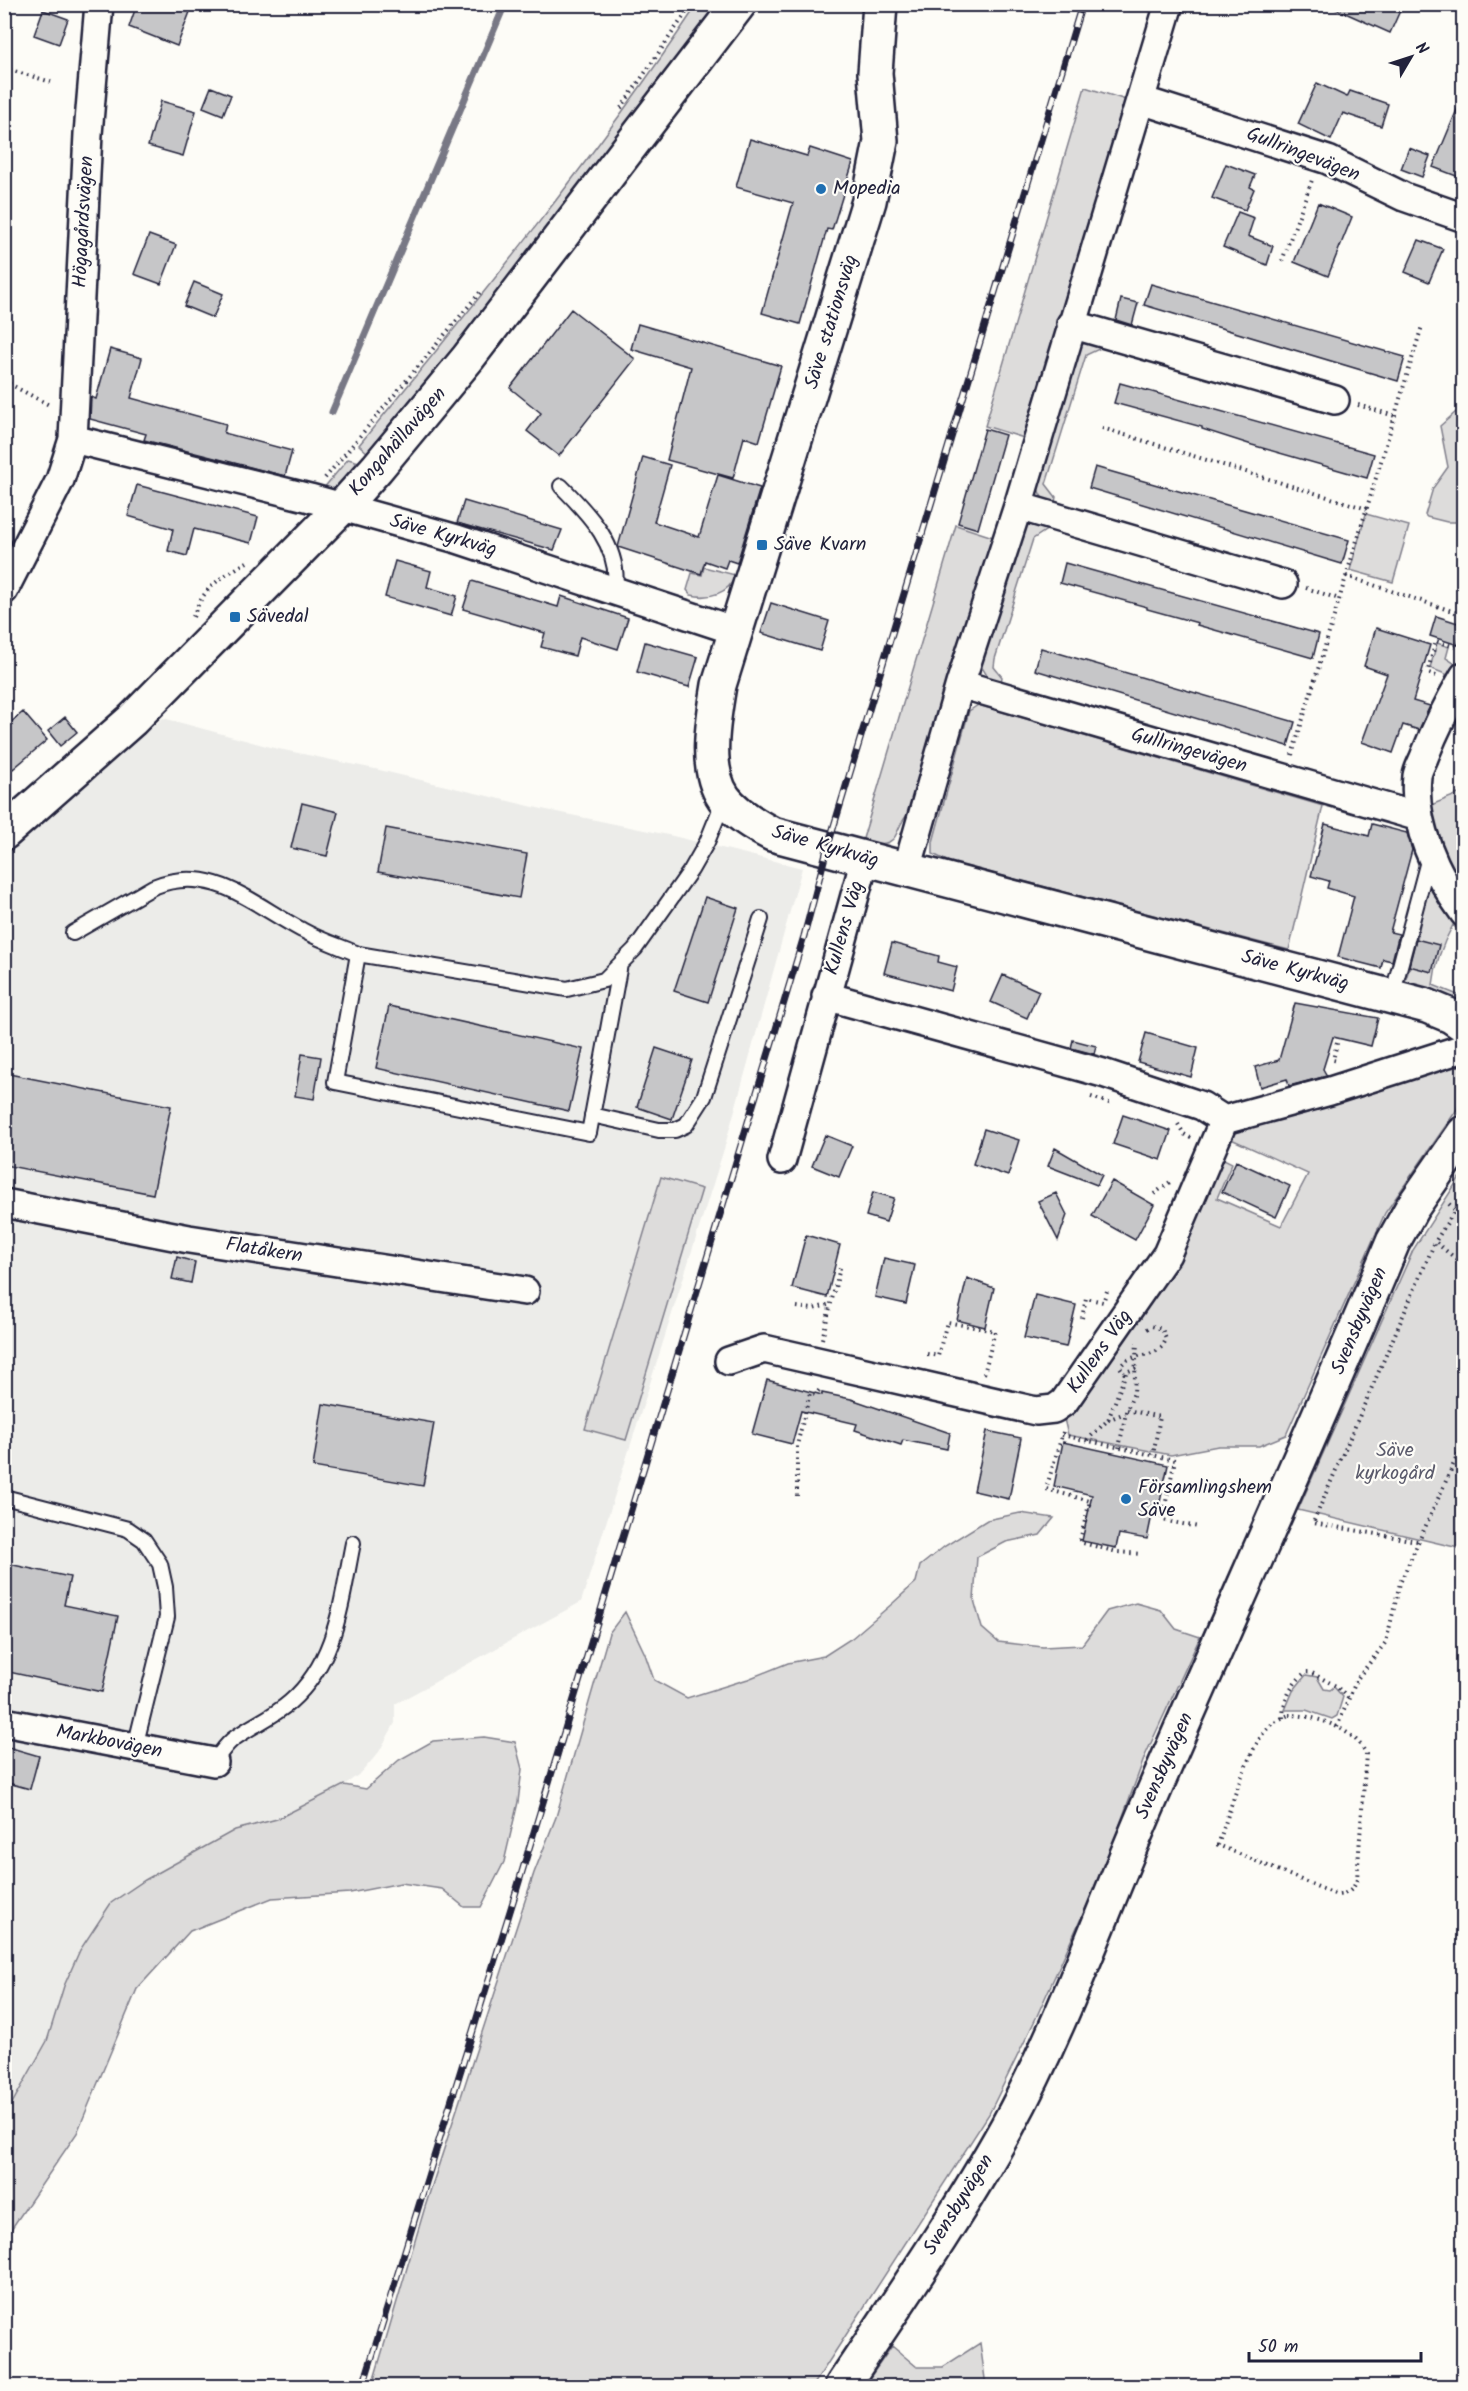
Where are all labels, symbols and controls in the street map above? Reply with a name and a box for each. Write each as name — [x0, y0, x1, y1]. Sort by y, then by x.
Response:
north arrow — [1381, 27, 1441, 87]
text: N — [1409, 37, 1434, 60]
street label: Gullringevägen — [1242, 119, 1364, 191]
street label: Högagårdsvägen — [65, 155, 103, 289]
place label: Mopedia — [833, 173, 901, 205]
marker: Mopedia — [814, 182, 828, 196]
street label: Säve stationsväg — [796, 251, 868, 393]
street label: Kongahällavägen — [341, 380, 455, 504]
street label: Säve Kyrkväg — [386, 505, 500, 567]
place label: Säve Kvarn — [774, 529, 866, 561]
marker: Säve Kvarn — [755, 538, 769, 552]
place label: Sävedal — [247, 601, 309, 633]
marker: Sävedal — [228, 610, 242, 624]
street label: Gullringevägen — [1127, 719, 1251, 783]
street label: Säve Kyrkväg — [768, 816, 882, 878]
street label: Kullens Väg — [816, 877, 874, 979]
street label: Säve Kyrkväg — [1238, 941, 1352, 1001]
street label: Flatåkern — [223, 1229, 305, 1273]
street label: Svensbyvägen — [1323, 1262, 1397, 1380]
street label: Kullens Väg — [1059, 1303, 1141, 1401]
park label: Säve kyrkogård — [1355, 1435, 1436, 1490]
place label: Församlingshem Säve — [1138, 1472, 1272, 1527]
marker: Församlingshem Säve — [1119, 1492, 1133, 1506]
street label: Svensbyvägen — [1127, 1707, 1203, 1825]
street label: Markbovägen — [53, 1716, 165, 1768]
street label: Svensbyvägen — [915, 2148, 1003, 2262]
scale bar — [1249, 2325, 1422, 2363]
text: 50 m — [1258, 2333, 1298, 2362]

